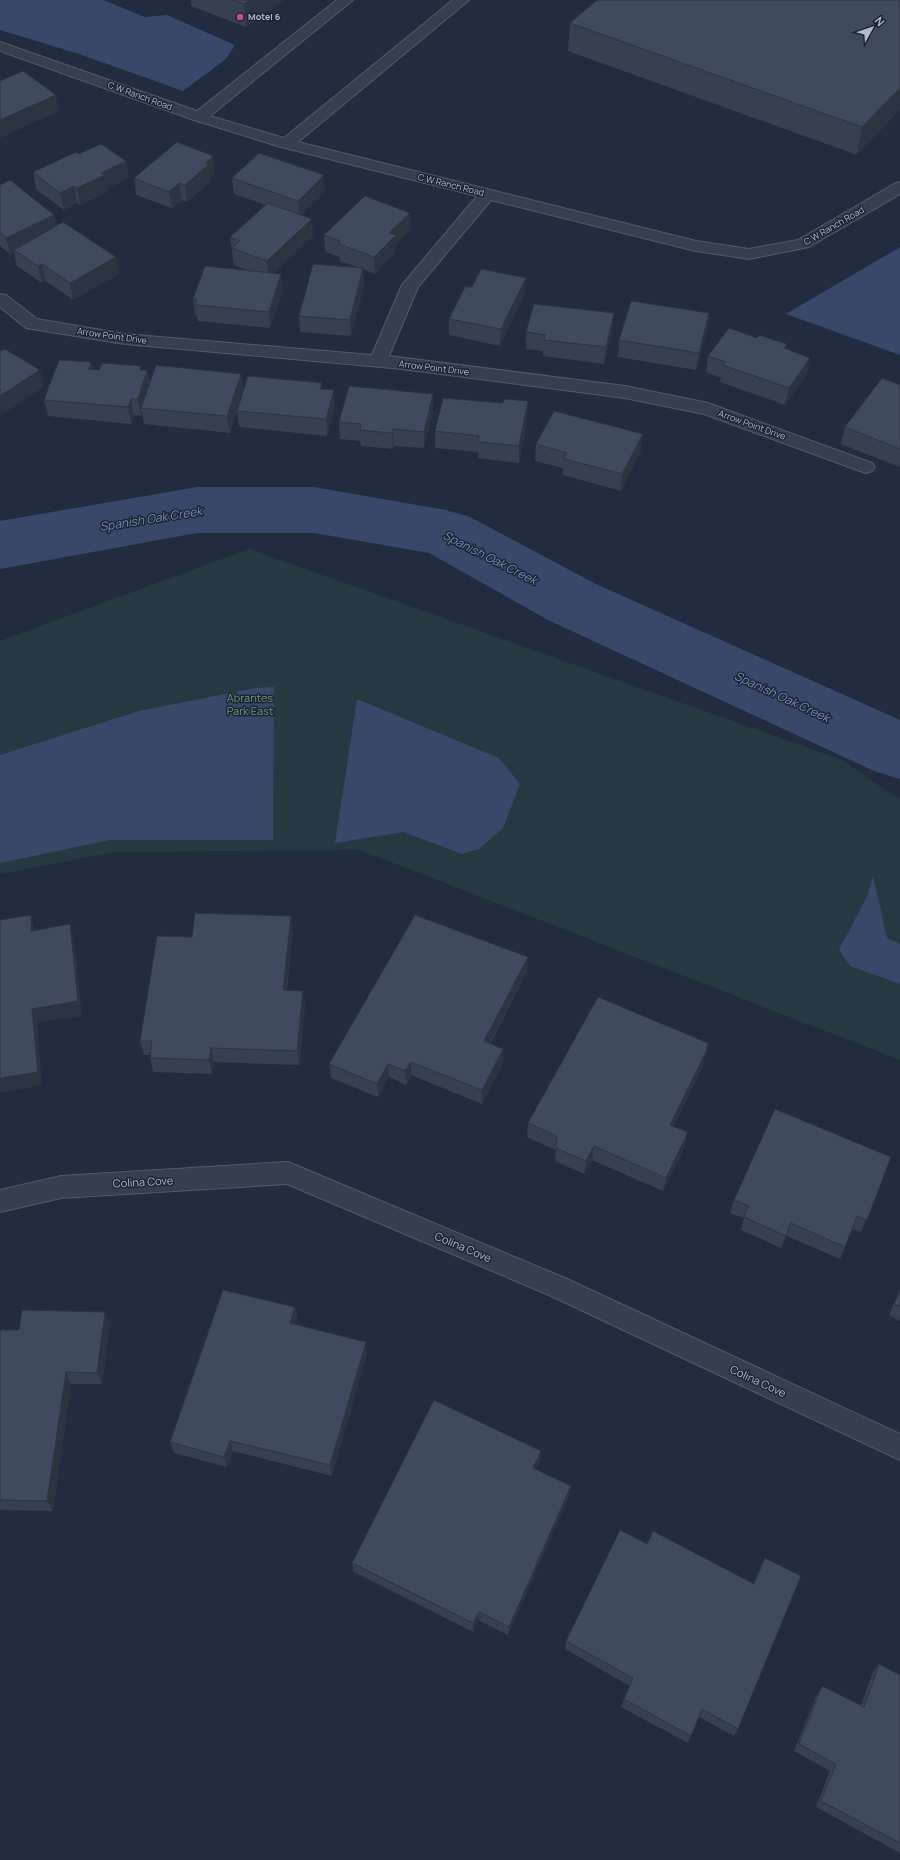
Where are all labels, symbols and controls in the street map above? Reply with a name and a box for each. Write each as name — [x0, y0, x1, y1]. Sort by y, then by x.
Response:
north arrow — [852, 8, 892, 48]
place label: Motel 6 — [248, 10, 281, 23]
marker: Motel 6 — [235, 12, 245, 22]
text: N — [872, 13, 888, 29]
street label: C W Ranch Road — [106, 78, 174, 113]
street label: C W Ranch Road — [417, 170, 486, 199]
street label: C W Ranch Road — [801, 203, 866, 248]
street label: Arrow Point Drive — [76, 324, 148, 347]
street label: Arrow Point Drive — [398, 357, 470, 378]
street label: Arrow Point Drive — [717, 406, 788, 443]
water label: Spanish Oak Creek — [99, 502, 205, 535]
water label: Spanish Oak Creek — [440, 527, 542, 590]
water label: Spanish Oak Creek — [732, 667, 835, 727]
park label: Abrantes Park East — [227, 690, 273, 718]
street label: Colina Cove — [112, 1172, 174, 1191]
street label: Colina Cove — [432, 1228, 494, 1265]
street label: Colina Cove — [728, 1361, 789, 1400]

